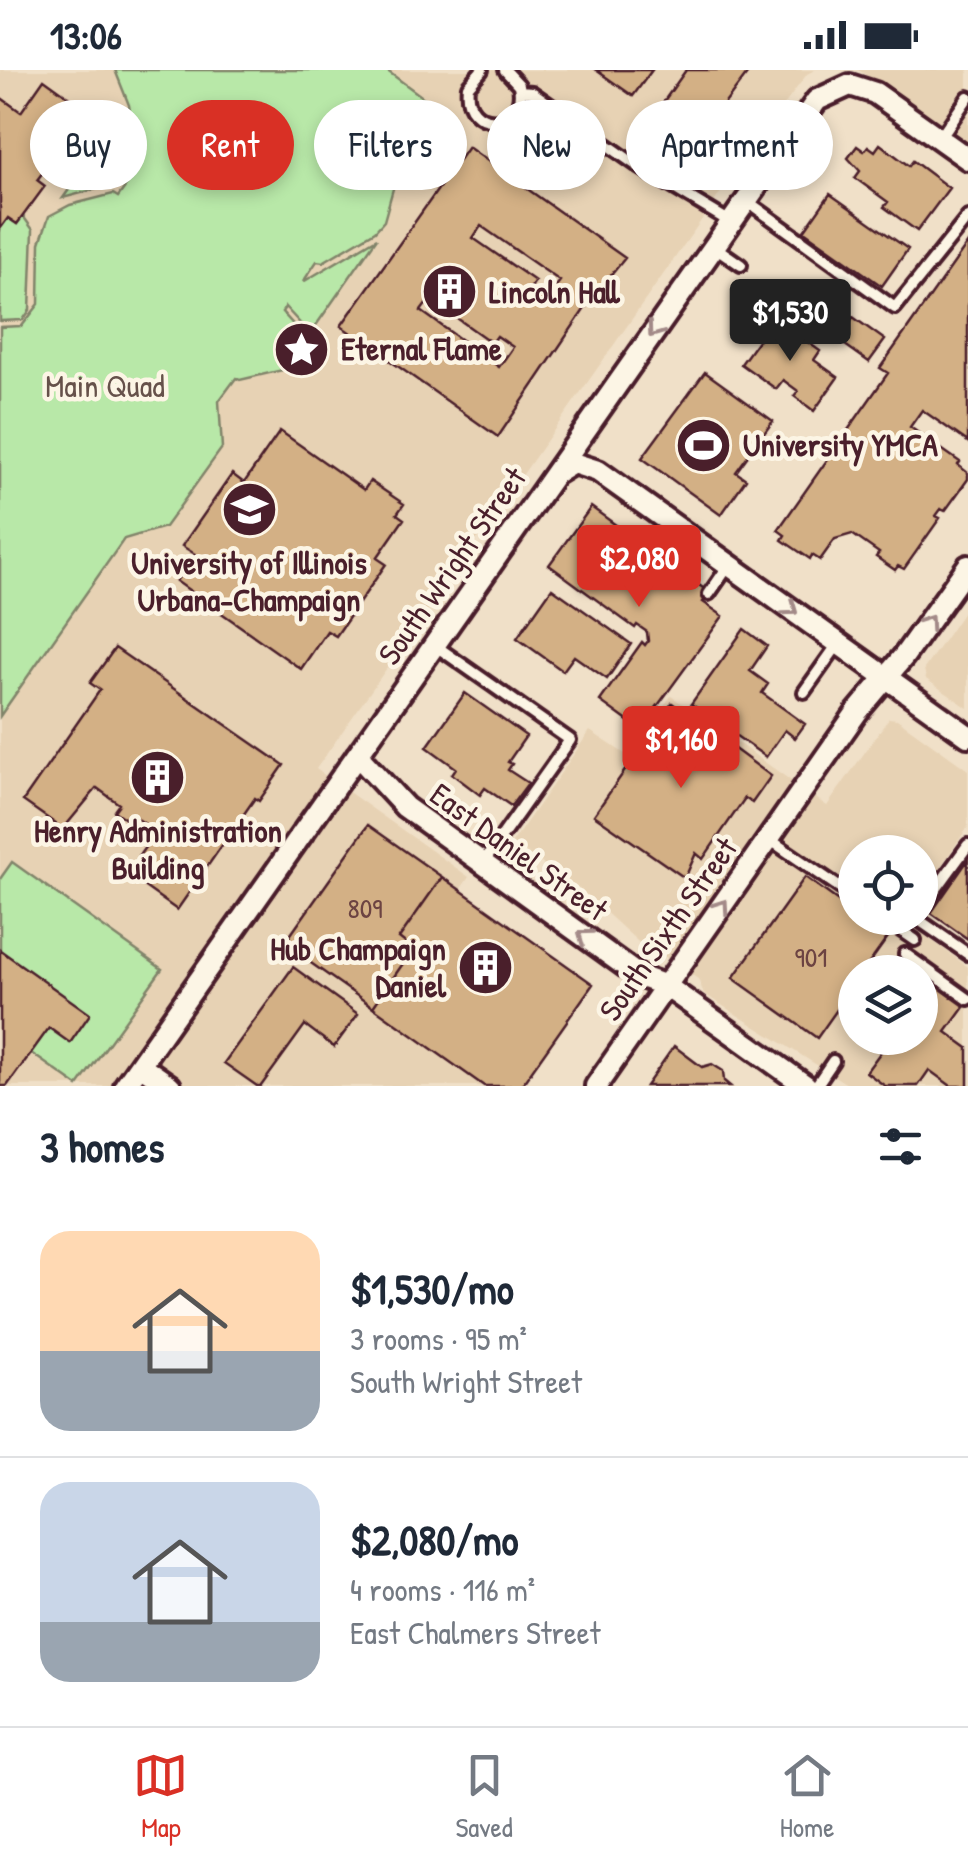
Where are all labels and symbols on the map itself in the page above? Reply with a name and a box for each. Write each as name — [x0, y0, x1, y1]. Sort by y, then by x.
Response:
building icon: Lincoln Hall — [420, 262, 480, 322]
place label: Lincoln Hall — [489, 270, 621, 313]
pin: $1,530 — [709, 279, 871, 364]
place icon: Eternal Flame — [272, 319, 332, 379]
one-way arrow — [648, 319, 666, 338]
place label: Eternal Flame — [341, 327, 502, 370]
park label: Main Quad — [45, 364, 165, 407]
sports icon: University YMCA — [674, 415, 734, 475]
place label: University YMCA — [743, 423, 938, 467]
street label: South Wright Street — [367, 458, 536, 673]
school or university icon: University of Illinois Urbana-Champaign — [219, 479, 279, 539]
pin: $2,080 — [558, 525, 720, 610]
place label: University of Illinois Urbana-Champaign — [131, 541, 367, 622]
one-way arrow — [780, 597, 798, 615]
one-way arrow — [916, 615, 934, 634]
pin: $1,160 — [600, 706, 762, 791]
building icon: Henry Administration Building — [128, 747, 188, 807]
street label: East Daniel Street — [422, 773, 618, 931]
place label: Henry Administration Building — [34, 809, 282, 890]
street label: South Sixth Street — [588, 828, 747, 1029]
house number: 809 — [348, 889, 382, 927]
one-way arrow — [710, 898, 728, 917]
place label: Hub Champaign Daniel — [270, 927, 447, 1007]
one-way arrow — [576, 929, 595, 948]
building icon: Hub Champaign Daniel — [455, 937, 515, 997]
house number: 901 — [795, 938, 827, 976]

